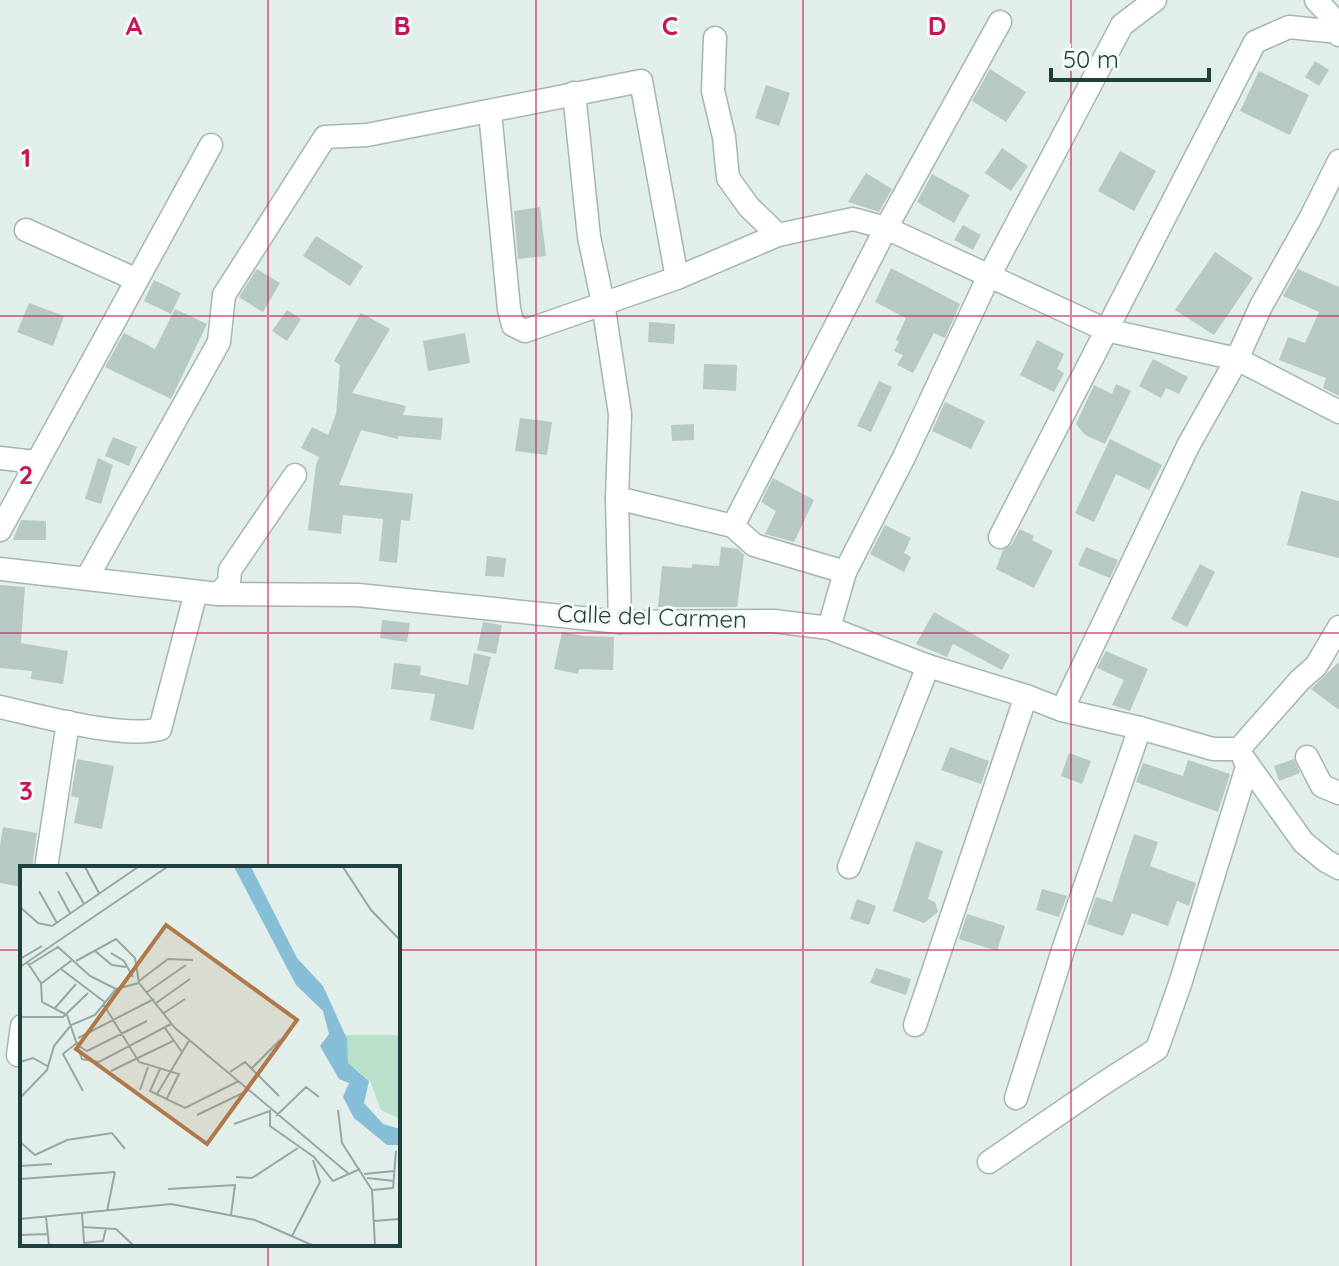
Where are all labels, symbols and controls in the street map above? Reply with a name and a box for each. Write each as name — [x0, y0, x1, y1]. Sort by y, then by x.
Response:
text: A — [126, 9, 143, 42]
text: B — [393, 9, 411, 42]
text: C — [662, 9, 678, 42]
text: D — [928, 9, 946, 42]
scale bar — [1051, 32, 1209, 82]
text: 50 m — [1063, 44, 1119, 74]
text: 1 — [21, 141, 31, 174]
text: 2 — [19, 458, 33, 491]
street label: Calle del Carmen — [557, 598, 748, 634]
text: 3 — [19, 774, 33, 807]
inset map — [20, 866, 400, 1246]

